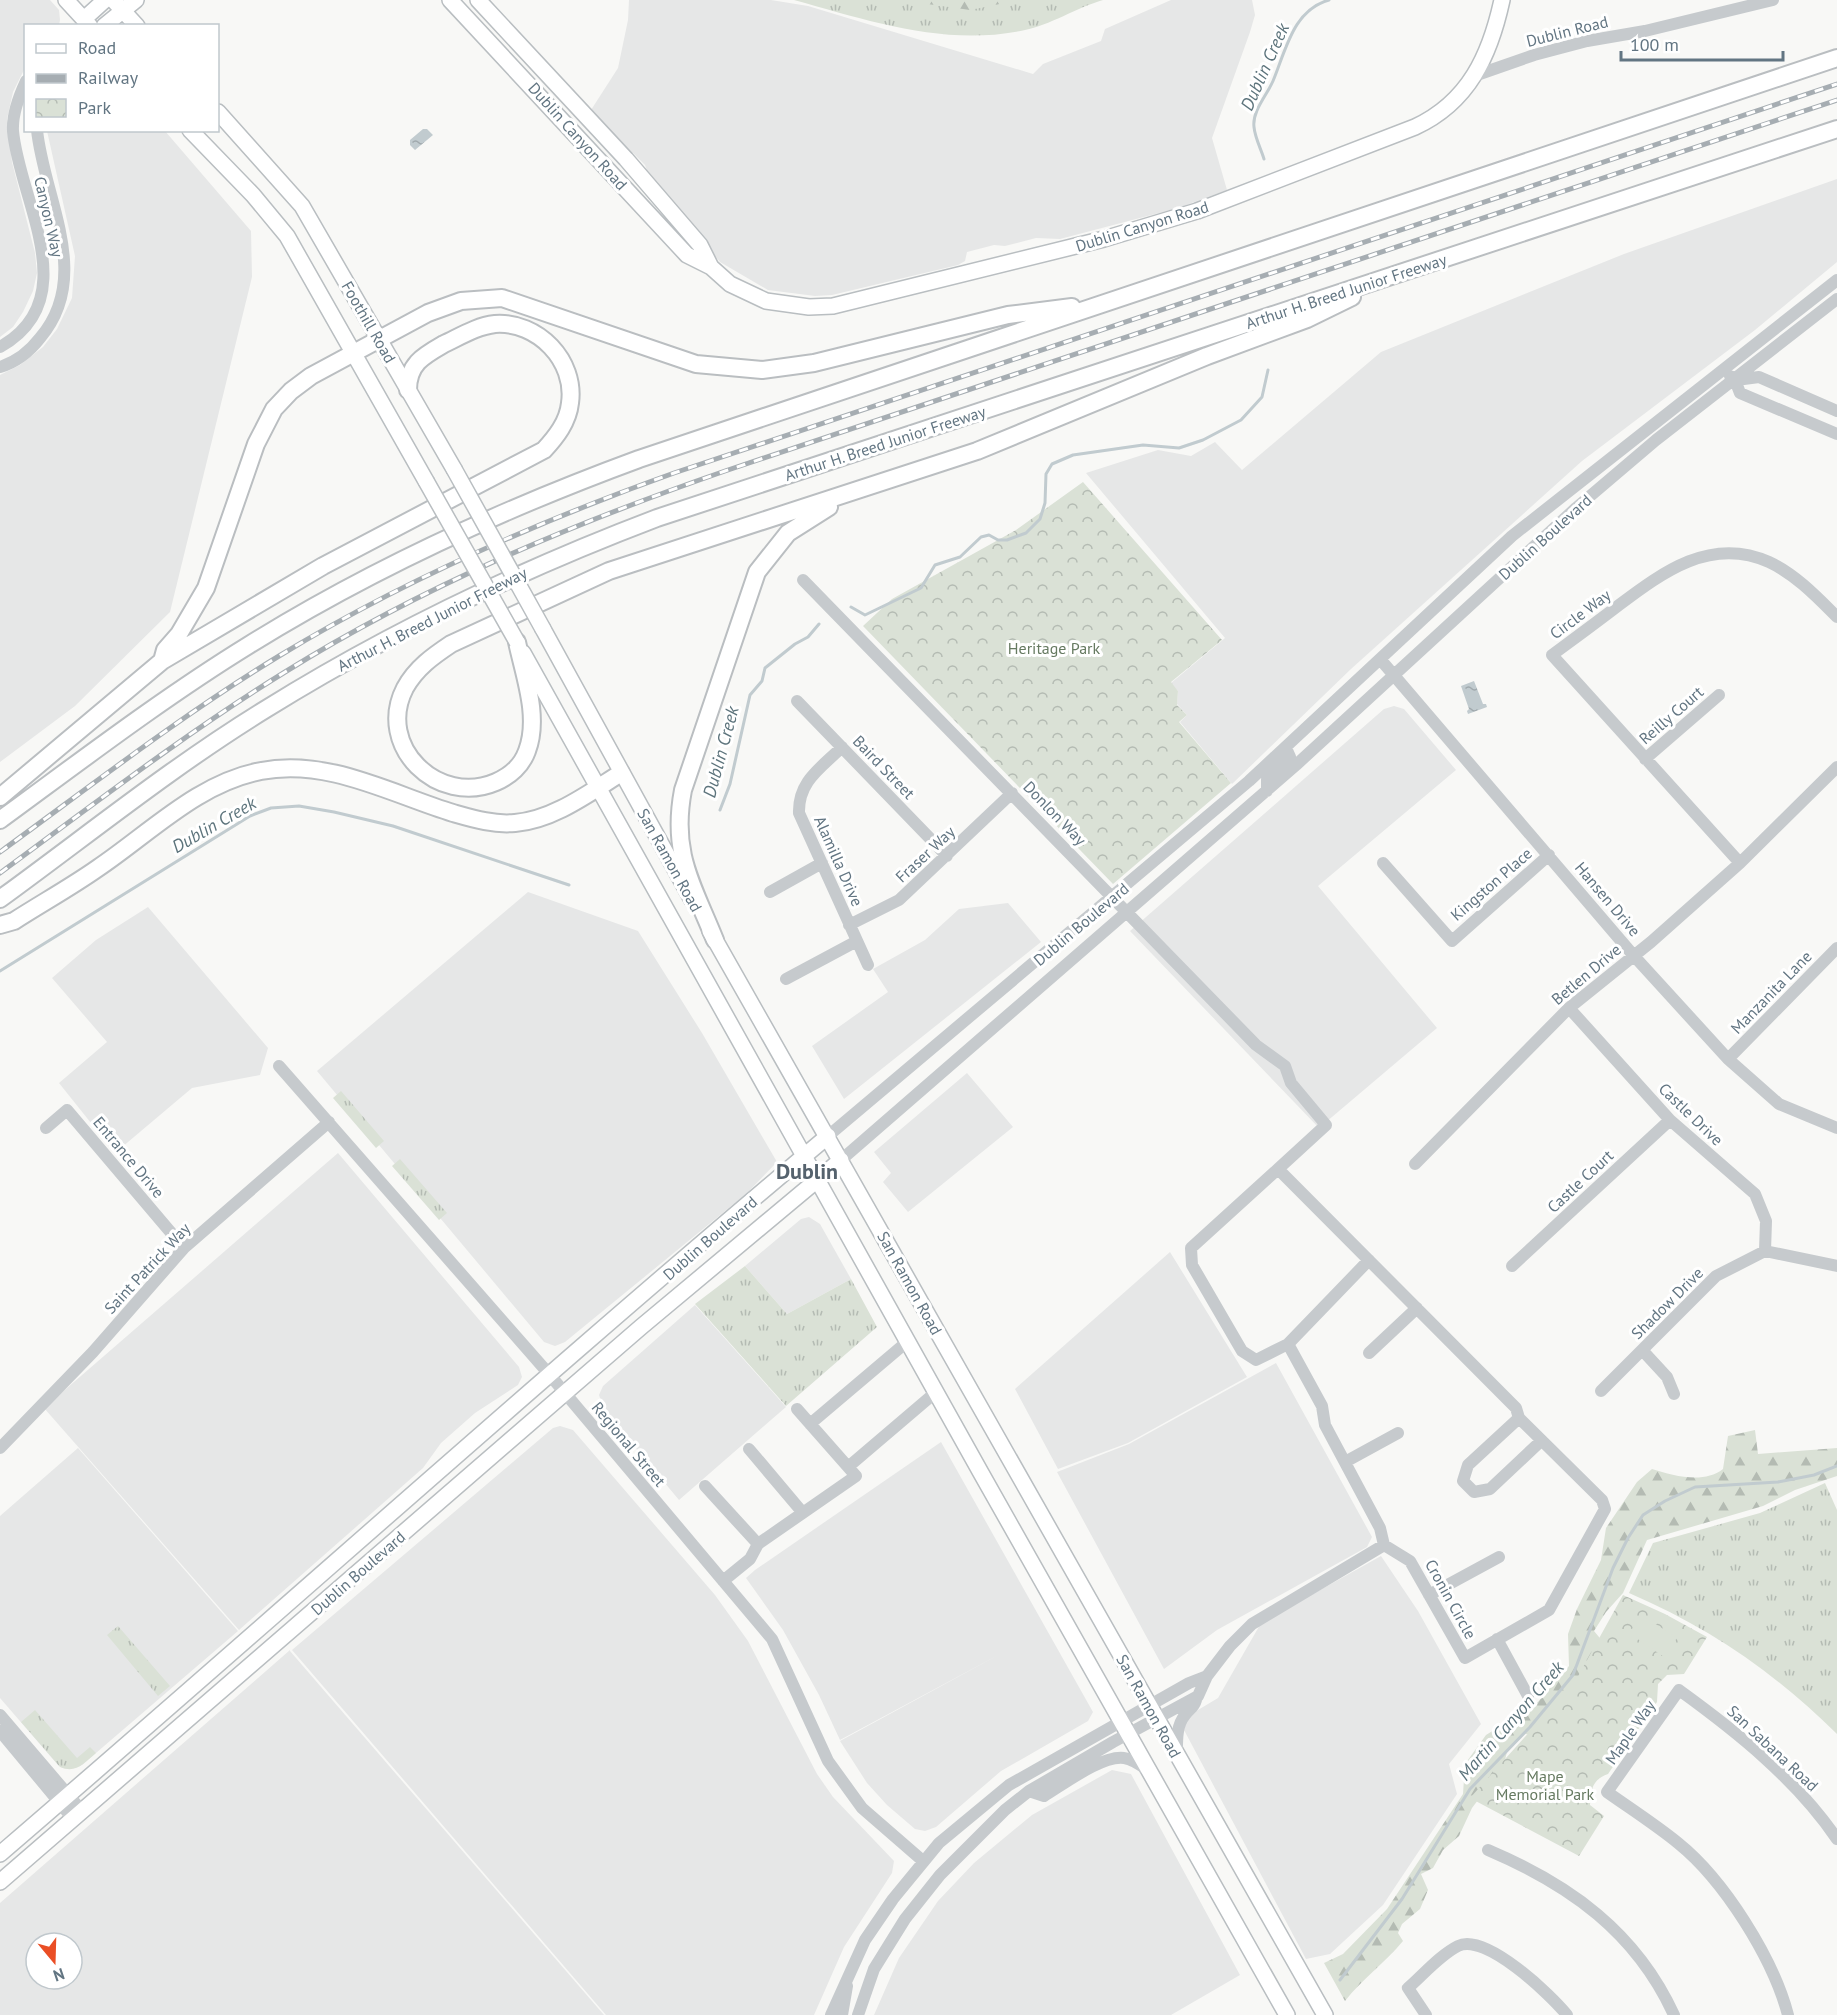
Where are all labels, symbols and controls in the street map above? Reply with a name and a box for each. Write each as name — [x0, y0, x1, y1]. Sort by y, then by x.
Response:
street label: Dublin Road — [1524, 11, 1610, 51]
water label: Dublin Creek — [1235, 19, 1294, 114]
legend — [24, 24, 219, 132]
scale bar — [1621, 24, 1783, 62]
text: 100 m — [1630, 33, 1679, 56]
text: Road — [78, 36, 116, 59]
text: Railway — [78, 66, 139, 89]
street label: Dublin Canyon Road — [524, 78, 632, 194]
text: Park — [78, 96, 111, 119]
street label: Canyon Way — [30, 175, 68, 260]
street label: Dublin Canyon Road — [1073, 196, 1211, 256]
street label: Arthur H. Breed Junior Freeway — [1243, 249, 1450, 333]
street label: Foothill Road — [337, 277, 401, 367]
street label: Arthur H. Breed Junior Freeway — [782, 401, 989, 485]
street label: Dublin Boulevard — [1494, 490, 1596, 584]
street label: Arthur H. Breed Junior Freeway — [334, 562, 531, 676]
street label: Circle Way — [1546, 584, 1615, 643]
park label: Heritage Park — [1008, 638, 1101, 658]
street label: Reilly Court — [1635, 681, 1708, 748]
water label: Dublin Creek — [697, 703, 744, 800]
street label: Baird Street — [849, 731, 920, 803]
street label: Donlon Way — [1019, 777, 1091, 850]
water label: Dublin Creek — [168, 791, 261, 858]
street label: San Ramon Road — [633, 805, 707, 915]
street label: Alamilla Drive — [810, 813, 868, 909]
street label: Fraser Way — [891, 821, 959, 887]
street label: Kingston Place — [1446, 843, 1536, 925]
street label: Hansen Drive — [1571, 858, 1645, 940]
street label: Dublin Boulevard — [1029, 878, 1133, 970]
street label: Betlen Drive — [1547, 939, 1625, 1009]
street label: Manzanita Lane — [1726, 946, 1816, 1038]
street label: Castle Drive — [1655, 1078, 1727, 1150]
street label: Entrance Drive — [89, 1112, 169, 1202]
street label: Castle Court — [1543, 1145, 1618, 1217]
district label: Dublin — [776, 1157, 838, 1185]
street label: Dublin Boulevard — [659, 1192, 761, 1284]
street label: Saint Patrick Way — [100, 1218, 195, 1318]
street label: San Ramon Road — [873, 1228, 947, 1338]
street label: Shadow Drive — [1627, 1263, 1707, 1343]
street label: Regional Street — [588, 1397, 671, 1491]
street label: Dublin Boulevard — [307, 1527, 409, 1619]
street label: Cronin Circle — [1421, 1556, 1481, 1642]
street label: San Ramon Road — [1112, 1651, 1186, 1761]
water label: Martin Canyon Creek — [1453, 1656, 1569, 1785]
street label: Maple Way — [1601, 1696, 1660, 1768]
street label: San Sabana Road — [1723, 1701, 1823, 1795]
park label: Mape Memorial Park — [1496, 1766, 1595, 1804]
north arrow — [24, 1931, 84, 1991]
text: N — [51, 1964, 67, 1986]

